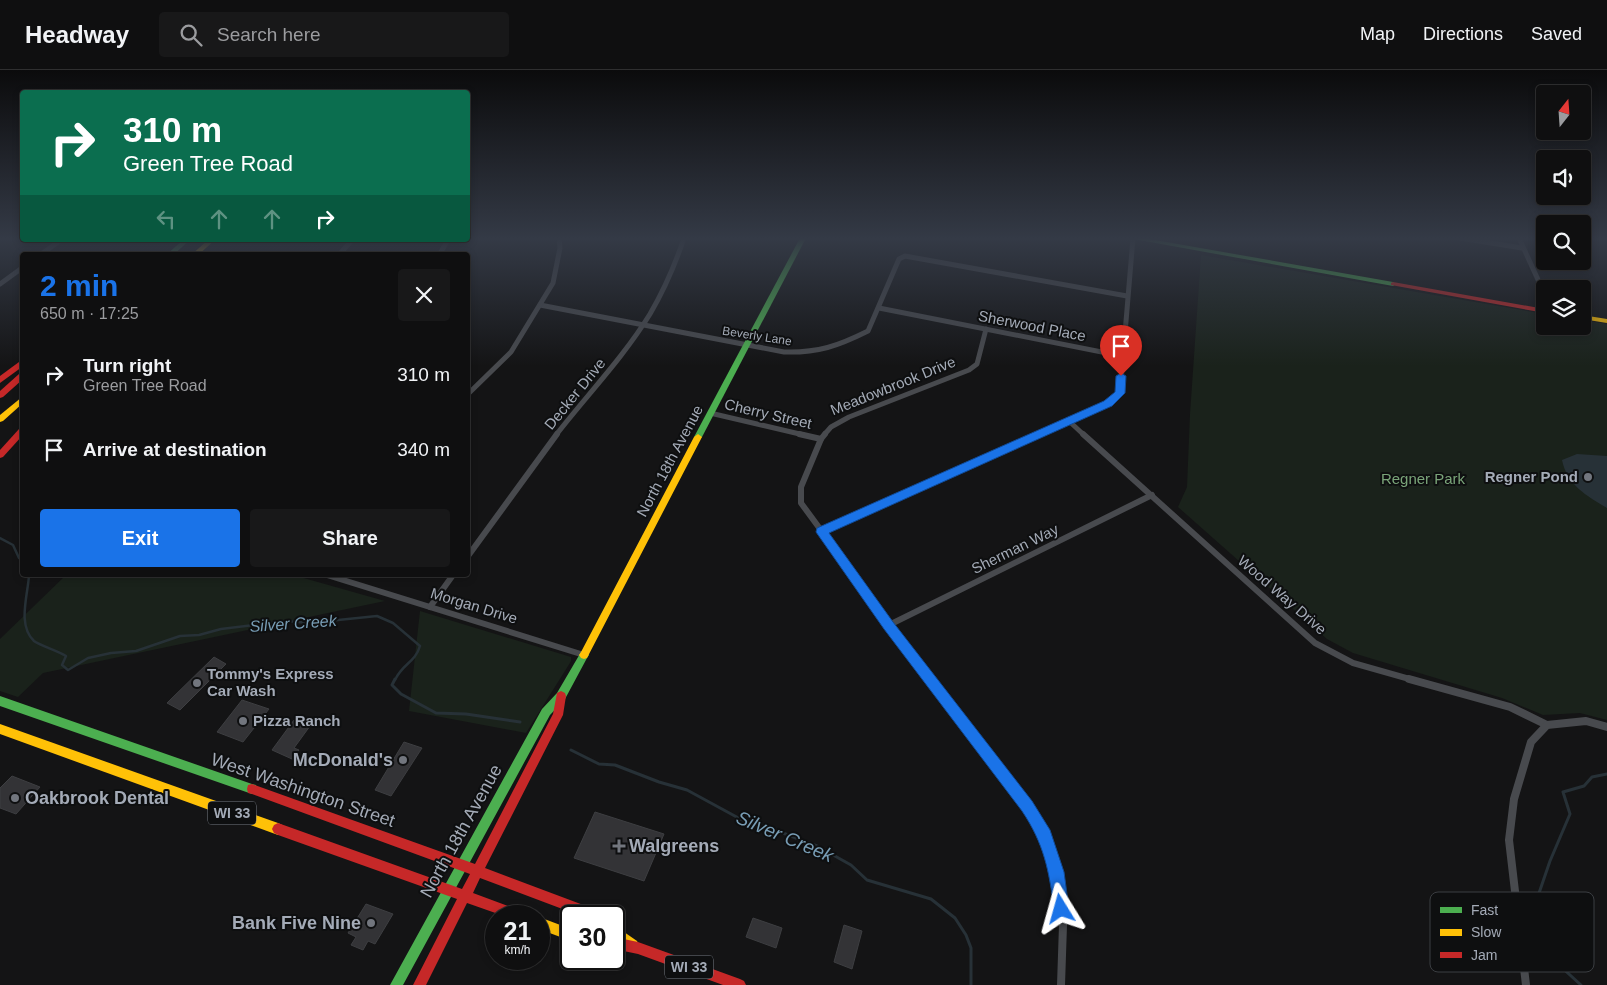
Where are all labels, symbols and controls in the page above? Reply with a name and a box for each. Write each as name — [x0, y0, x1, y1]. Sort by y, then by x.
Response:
search box — [159, 12, 509, 57]
text: Headway — [25, 21, 129, 48]
icon: search — [177, 21, 205, 49]
text: Search here — [217, 24, 321, 45]
text: Map — [1360, 24, 1395, 44]
text: Directions — [1423, 24, 1503, 44]
text: Saved — [1531, 24, 1582, 44]
north arrow — [1536, 85, 1591, 140]
map controls — [1536, 85, 1591, 335]
icon: right — [40, 110, 105, 175]
text: 310 m — [123, 110, 222, 149]
button: sound — [1536, 150, 1591, 205]
text: Green Tree Road — [123, 151, 293, 176]
icon: left — [152, 205, 180, 233]
icon: ahead — [205, 205, 233, 233]
icon: ahead — [258, 205, 286, 233]
icon: right — [311, 205, 339, 233]
button: search — [1536, 215, 1591, 270]
text: 2 min — [40, 269, 118, 302]
button: close — [398, 269, 450, 321]
button: layers — [1536, 280, 1591, 335]
text: 650 m · 17:25 — [40, 305, 139, 322]
street label: Sherwood Place — [977, 307, 1087, 344]
street label: Beverly Lane — [721, 324, 793, 348]
pin — [1100, 325, 1142, 376]
icon: arrive — [1107, 332, 1135, 360]
street label: Meadowbrook Drive — [828, 353, 958, 418]
text: Turn right — [83, 355, 171, 376]
street label: Decker Drive — [541, 355, 608, 433]
icon: right — [40, 361, 68, 389]
text: 310 m — [397, 364, 450, 385]
text: Green Tree Road — [83, 377, 207, 394]
street label: Cherry Street — [723, 395, 814, 432]
street label: North 18th Avenue — [633, 402, 706, 519]
icon: arrive — [40, 436, 68, 464]
text: Arrive at destination — [83, 439, 267, 460]
text: 340 m — [397, 439, 450, 460]
place label: Regner Pond — [1485, 468, 1578, 485]
park label: Regner Park — [1381, 470, 1466, 487]
marker: Regner Pond — [1582, 471, 1594, 483]
button: Exit — [40, 509, 240, 567]
button: Share — [250, 509, 450, 567]
street label: Sherman Way — [969, 520, 1061, 577]
street label: Wood Way Drive — [1235, 552, 1330, 638]
street label: Morgan Drive — [429, 584, 520, 627]
water label: Silver Creek — [249, 612, 338, 635]
place label: Tommy's Express Car Wash — [207, 665, 334, 699]
marker: Tommy's Express Car Wash — [191, 677, 203, 689]
place label: Pizza Ranch — [253, 712, 341, 729]
marker: Pizza Ranch — [237, 715, 249, 727]
street label: West Washington Street — [208, 749, 398, 831]
place label: McDonald's — [293, 750, 393, 770]
marker: McDonald's — [397, 754, 409, 766]
street label: North 18th Avenue — [416, 761, 506, 901]
place label: Oakbrook Dental — [25, 788, 169, 808]
marker: Oakbrook Dental — [9, 792, 21, 804]
road number: WI 33 — [208, 801, 256, 824]
water label: Silver Creek — [733, 807, 838, 867]
place label: Walgreens — [629, 836, 719, 856]
marker: Walgreens — [613, 840, 625, 852]
position arrow — [1034, 882, 1086, 934]
legend — [1430, 892, 1594, 972]
text: Fast — [1471, 902, 1498, 918]
speed limit sign: 30 — [560, 905, 625, 970]
place label: Bank Five Nine — [232, 913, 361, 933]
marker: Bank Five Nine — [365, 917, 377, 929]
text: 21 — [504, 917, 531, 945]
text: Slow — [1471, 924, 1502, 940]
text: km/h — [504, 943, 531, 957]
text: Jam — [1471, 947, 1497, 963]
road number: WI 33 — [665, 956, 713, 979]

